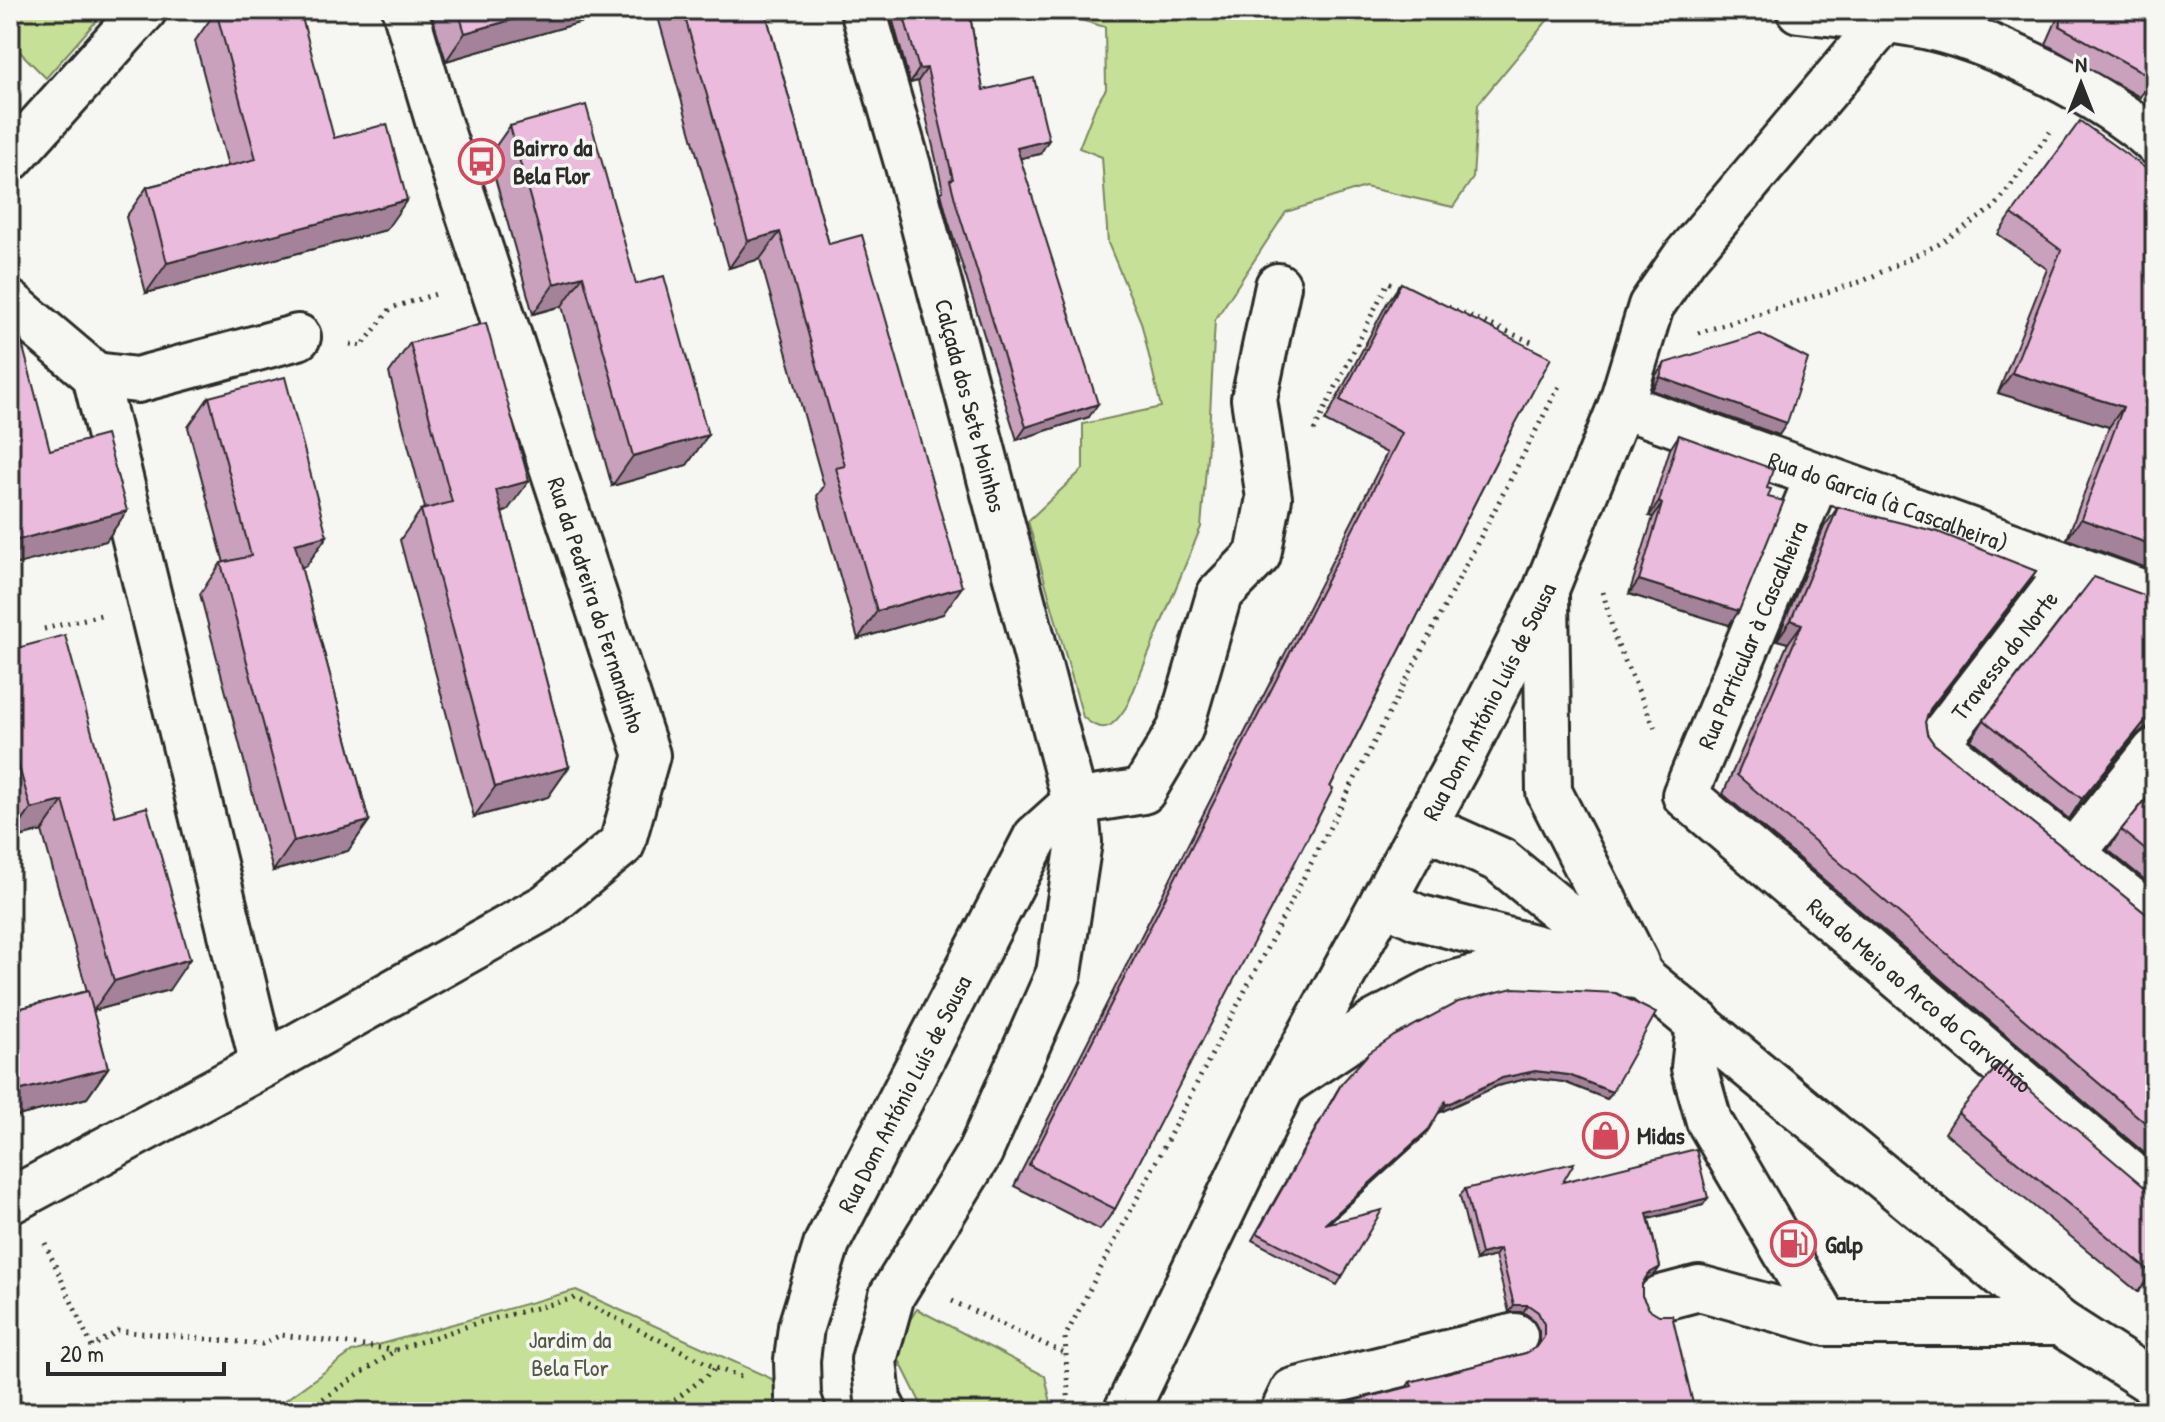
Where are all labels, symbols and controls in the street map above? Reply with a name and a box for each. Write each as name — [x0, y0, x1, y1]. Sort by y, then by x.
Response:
north arrow — [2041, 44, 2121, 124]
text: N — [2075, 49, 2087, 79]
place label: Bairro da Bela Flor — [513, 131, 593, 191]
bus stop icon: Bairro da Bela Flor — [458, 137, 506, 185]
street label: Calçada dos Sete Moinhos — [928, 296, 1014, 516]
street label: Rua do Garcia (à Cascalheira) — [1764, 443, 2012, 559]
street label: Rua da Pedreira do Fernandinho — [540, 473, 654, 737]
street label: Rua Particular à Cascalheira — [1690, 516, 1814, 754]
street label: Rua Dom António Luís de Sousa — [1414, 578, 1563, 826]
street label: Travessa do Norte — [1943, 583, 2065, 727]
street label: Rua do Meio ao Arco do Carvalhão — [1801, 890, 2039, 1100]
street label: Rua Dom António Luís de Sousa — [830, 970, 978, 1218]
shop icon: Midas — [1582, 1111, 1630, 1159]
place label: Midas — [1637, 1119, 1685, 1151]
fuel station icon: Galp — [1770, 1220, 1818, 1268]
place label: Galp — [1825, 1228, 1863, 1261]
park label: Jardim da Bela Flor — [529, 1323, 611, 1383]
scale bar — [48, 1326, 224, 1376]
text: 20 m — [60, 1337, 104, 1369]

